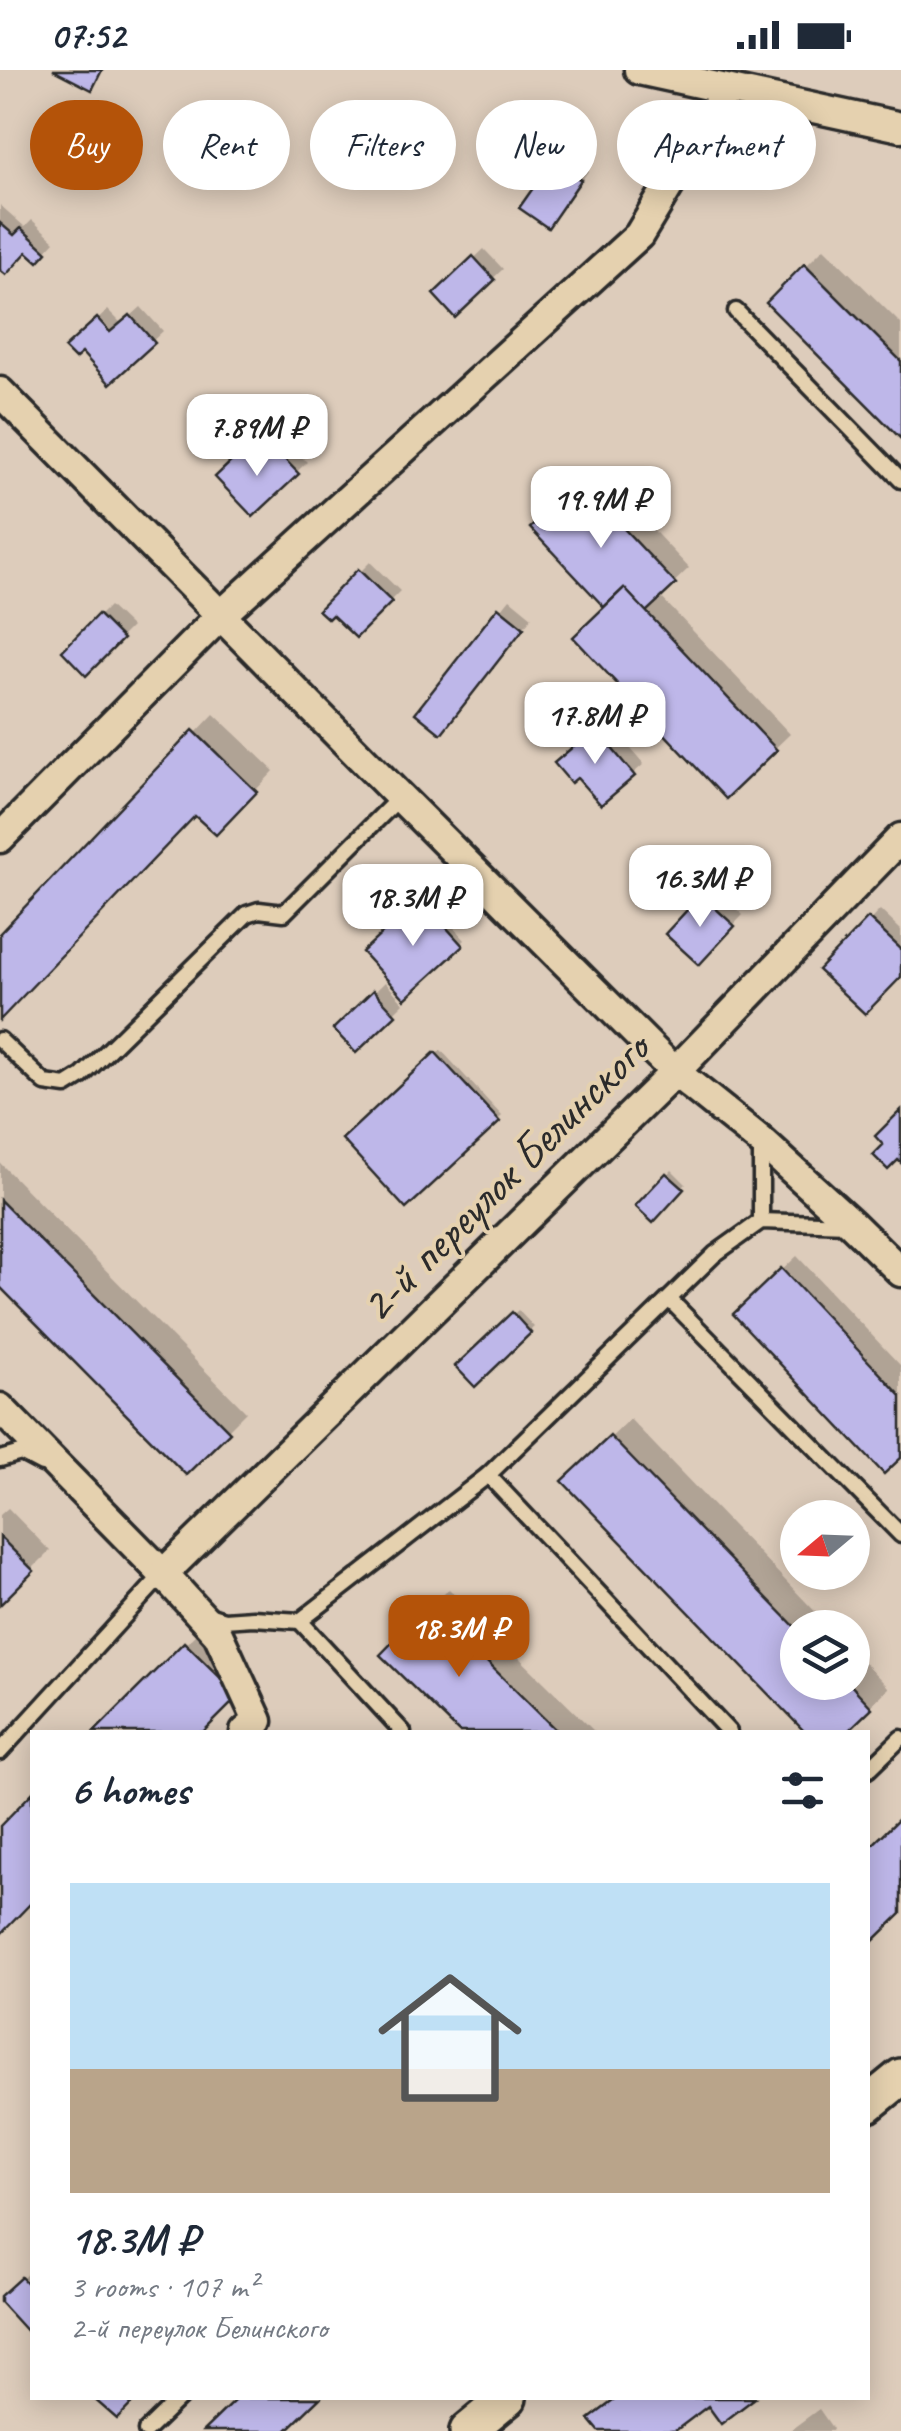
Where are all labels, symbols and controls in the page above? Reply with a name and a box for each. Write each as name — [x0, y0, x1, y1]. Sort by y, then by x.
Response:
text: 07:52 — [50, 12, 125, 59]
chip: Buy — [30, 100, 143, 190]
chip: Rent — [163, 100, 290, 190]
chip: Filters — [310, 100, 456, 190]
chip: New — [476, 100, 597, 190]
chip: Apartment — [617, 100, 816, 190]
pin: 7.89M ₽ — [165, 394, 349, 479]
text: 7.89M ₽ — [209, 406, 305, 447]
pin: 19.9M ₽ — [509, 466, 693, 551]
text: 19.9M ₽ — [553, 478, 649, 519]
pin: 17.8M ₽ — [503, 682, 687, 767]
text: 17.8M ₽ — [546, 694, 644, 735]
pin: 16.3M ₽ — [608, 845, 792, 930]
text: 16.3M ₽ — [651, 857, 749, 898]
pin: 18.3M ₽ — [321, 864, 505, 949]
text: 18.3M ₽ — [364, 876, 462, 917]
street label: 2-й переулок Белинского — [346, 1016, 665, 1335]
north arrow — [780, 1500, 870, 1590]
map controls — [780, 1500, 870, 1700]
pin: 18.3M ₽ — [367, 1595, 551, 1680]
text: 18.3M ₽ — [410, 1607, 508, 1648]
button: layers — [780, 1610, 870, 1700]
icon: filters — [775, 1763, 830, 1818]
text: 6 homes — [70, 1764, 189, 1817]
icon: home — [360, 1948, 540, 2128]
text: 18.3M ₽ — [70, 2213, 198, 2266]
text: 3 rooms · 107 m² — [70, 2266, 257, 2307]
text: 2-й переулок Белинского — [70, 2307, 327, 2348]

